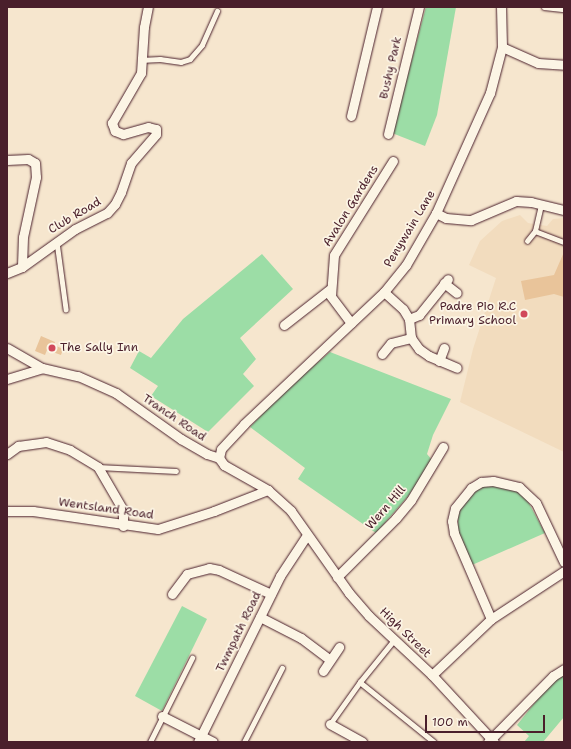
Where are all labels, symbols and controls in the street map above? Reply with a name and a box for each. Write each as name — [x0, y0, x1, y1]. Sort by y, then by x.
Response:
street label: Bushy Park — [377, 35, 405, 101]
street label: Avalon Gardens — [320, 163, 382, 249]
street label: Penywain Lane — [381, 188, 439, 270]
street label: Club Road — [46, 195, 104, 237]
place label: Padre Pio R.C Primary School — [429, 300, 516, 328]
marker: Padre Pio R.C Primary School — [519, 309, 529, 319]
place label: The Sally Inn — [60, 341, 138, 355]
marker: The Sally Inn — [47, 343, 57, 353]
street label: Tranch Road — [139, 391, 209, 445]
street label: Wern Hill — [363, 483, 409, 533]
street label: Wentsland Road — [57, 495, 155, 523]
street label: Twmpath Road — [213, 589, 265, 675]
street label: High Street — [376, 605, 434, 661]
scale bar — [427, 707, 547, 733]
text: 100 m — [432, 714, 468, 730]

